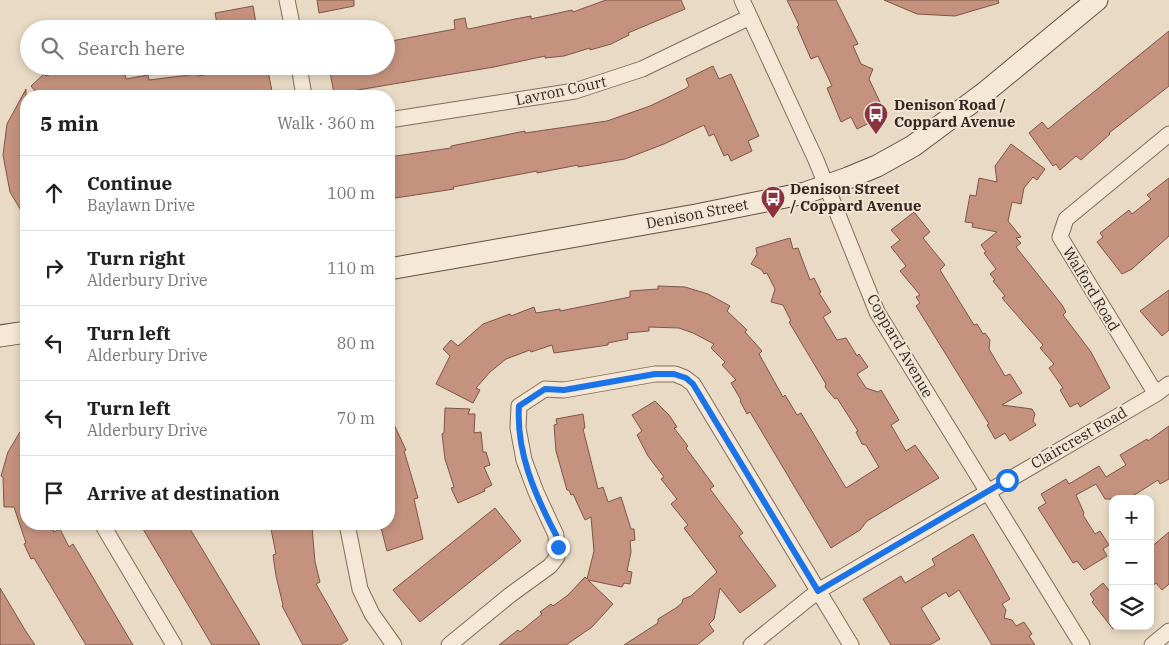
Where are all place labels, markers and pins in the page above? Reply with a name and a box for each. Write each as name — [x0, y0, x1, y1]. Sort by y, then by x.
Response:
place label: Denison Road / Coppard Avenue — [894, 95, 1016, 131]
bus stop icon: Denison Road / Coppard Avenue — [863, 101, 889, 135]
place label: Denison Street / Coppard Avenue — [790, 179, 921, 215]
bus stop icon: Denison Street / Coppard Avenue — [760, 185, 786, 219]

